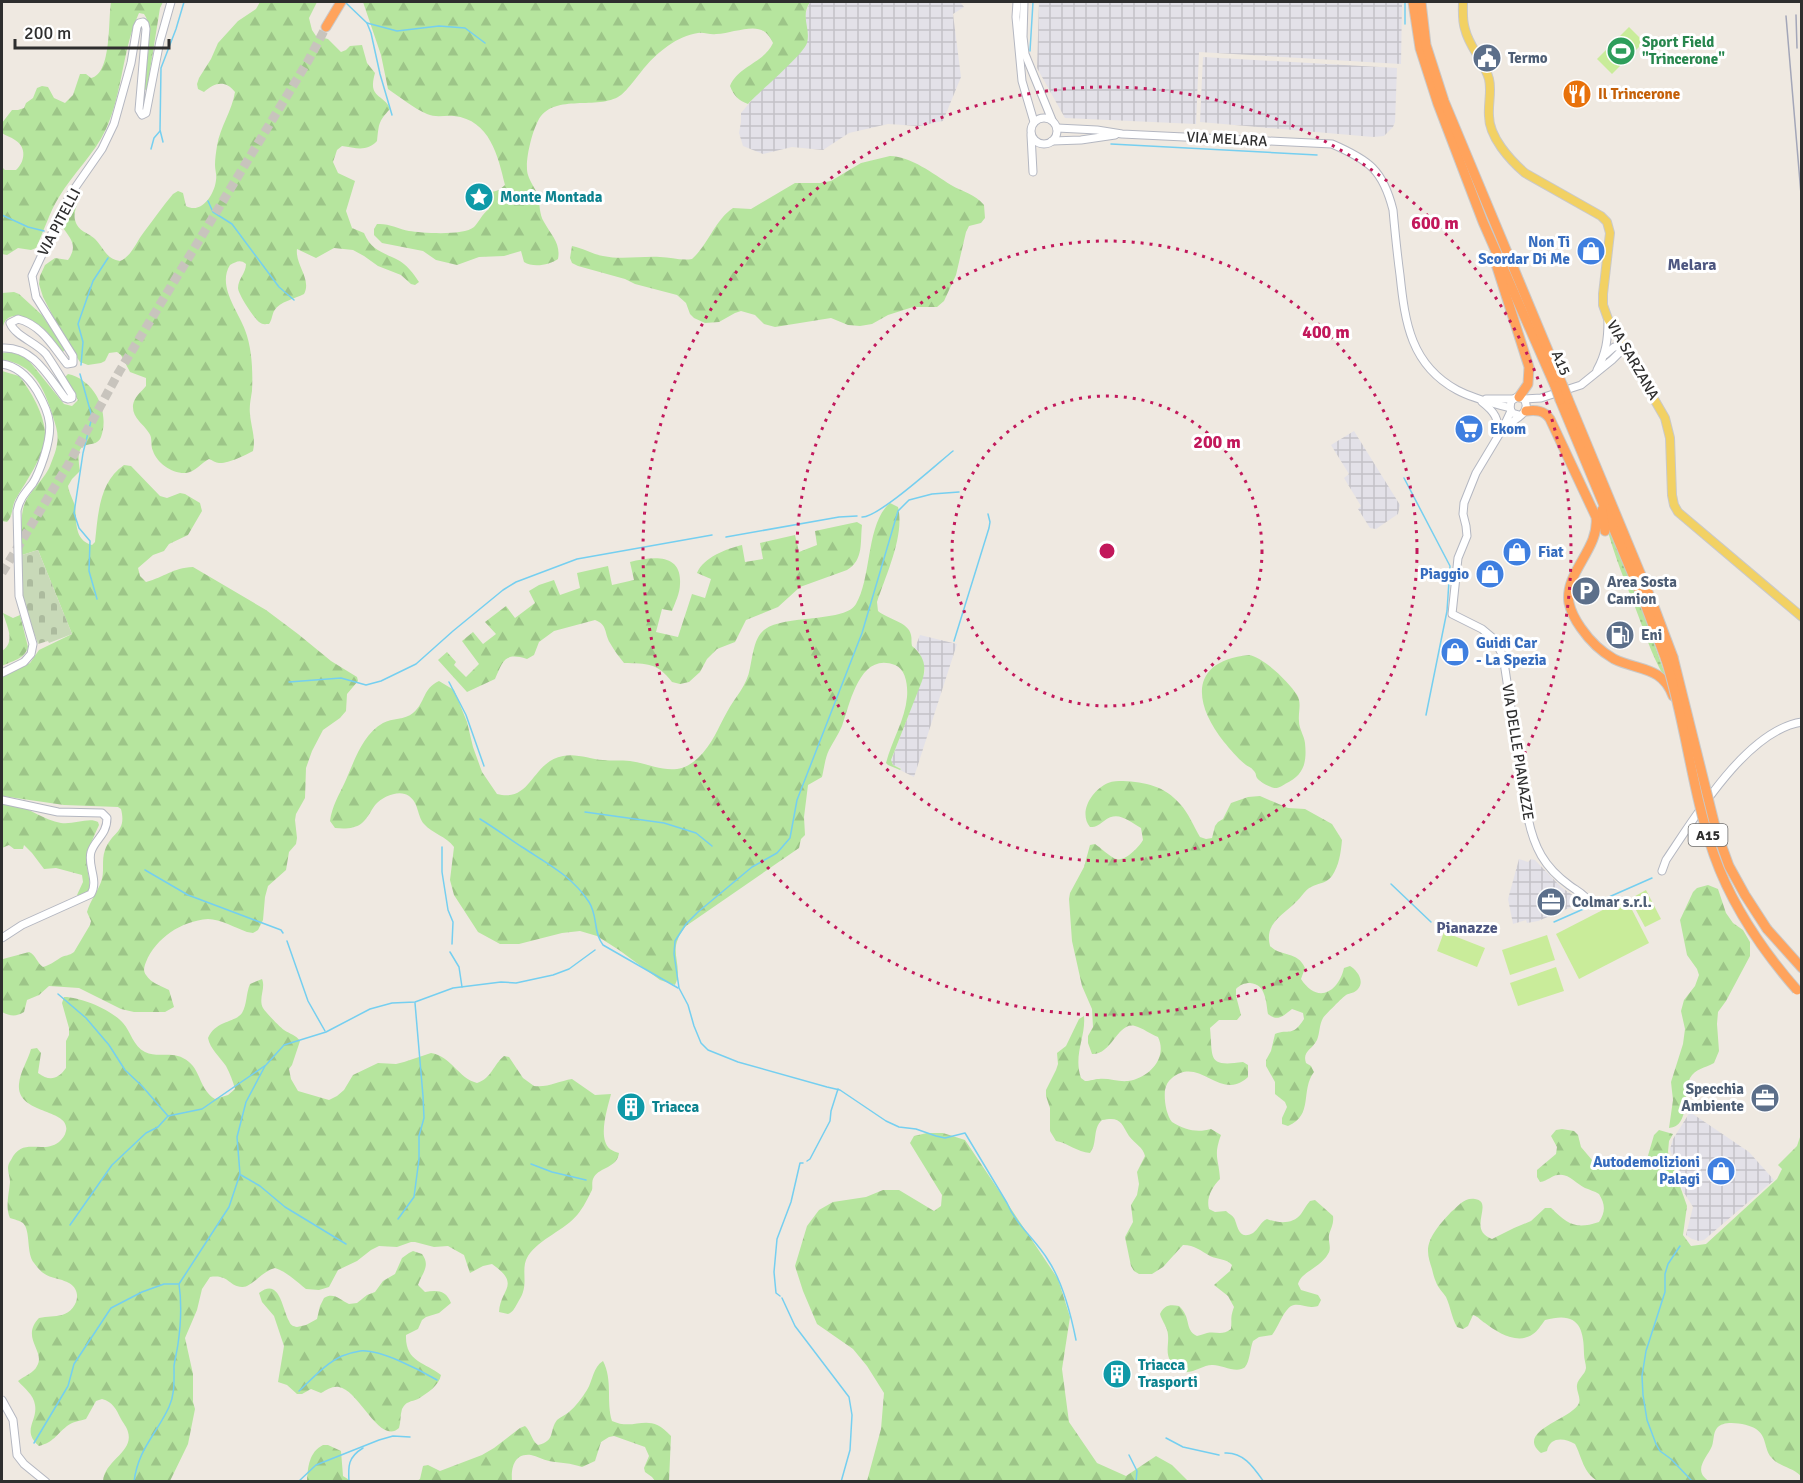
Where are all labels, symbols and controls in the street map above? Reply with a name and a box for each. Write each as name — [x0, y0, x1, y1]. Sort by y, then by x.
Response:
scale bar — [15, 12, 170, 50]
text: 200 m — [24, 22, 71, 44]
place label: Sport Field "Trincerone" — [1642, 33, 1725, 68]
sports icon: Sport Field "Trincerone" — [1605, 35, 1637, 67]
public building icon: Termo — [1471, 42, 1503, 74]
place label: Termo — [1508, 49, 1548, 67]
restaurant icon: Il Trincerone — [1561, 78, 1593, 110]
place label: Il Trincerone — [1598, 85, 1680, 103]
street label: VIA MELARA — [1186, 128, 1268, 150]
place icon: Monte Montada — [463, 181, 495, 213]
street label: VIA PITELLI — [34, 185, 84, 259]
place label: Monte Montada — [500, 188, 603, 206]
text: 600 m — [1411, 212, 1459, 234]
place label: Non Ti Scordar Di Me — [1478, 233, 1570, 268]
shop icon: Non Ti Scordar Di Me — [1575, 235, 1607, 267]
district label: Melara — [1668, 255, 1716, 275]
street label: VIA SARZANA — [1603, 317, 1663, 403]
text: 400 m — [1302, 321, 1350, 343]
street label: A15 — [1548, 348, 1574, 378]
supermarket icon: Ekom — [1453, 413, 1485, 445]
place label: Ekom — [1490, 420, 1526, 438]
text: 200 m — [1193, 431, 1241, 453]
shop icon: Fiat — [1501, 536, 1533, 568]
centre of rings — [1097, 541, 1117, 561]
place label: Fiat — [1538, 543, 1564, 561]
shop icon: Piaggio — [1474, 558, 1506, 590]
place label: Piaggio — [1420, 565, 1469, 583]
place label: Area Sosta Camion — [1607, 573, 1677, 608]
parking icon: Area Sosta Camion — [1570, 575, 1602, 607]
fuel station icon: Eni — [1604, 619, 1636, 651]
place label: Eni — [1641, 626, 1662, 644]
place label: Guidi Car - La Spezia — [1476, 634, 1547, 669]
shop icon: Guidi Car - La Spezia — [1439, 636, 1471, 668]
street label: VIA DELLE PIANAZZE — [1498, 683, 1538, 821]
road number: A15 — [1688, 824, 1728, 846]
office icon: Colmar s.r.l. — [1535, 886, 1567, 918]
place label: Colmar s.r.l. — [1572, 893, 1652, 911]
district label: Pianazze — [1436, 918, 1498, 938]
place label: Specchia Ambiente — [1681, 1080, 1744, 1115]
office icon: Specchia Ambiente — [1749, 1082, 1781, 1114]
building icon: Triacca — [615, 1091, 647, 1123]
place label: Triacca — [652, 1098, 699, 1116]
place label: Autodemolizioni Palagi — [1593, 1153, 1700, 1188]
shop icon: Autodemolizioni Palagi — [1705, 1155, 1737, 1187]
place label: Triacca Trasporti — [1138, 1356, 1198, 1391]
building icon: Triacca Trasporti — [1101, 1358, 1133, 1390]

